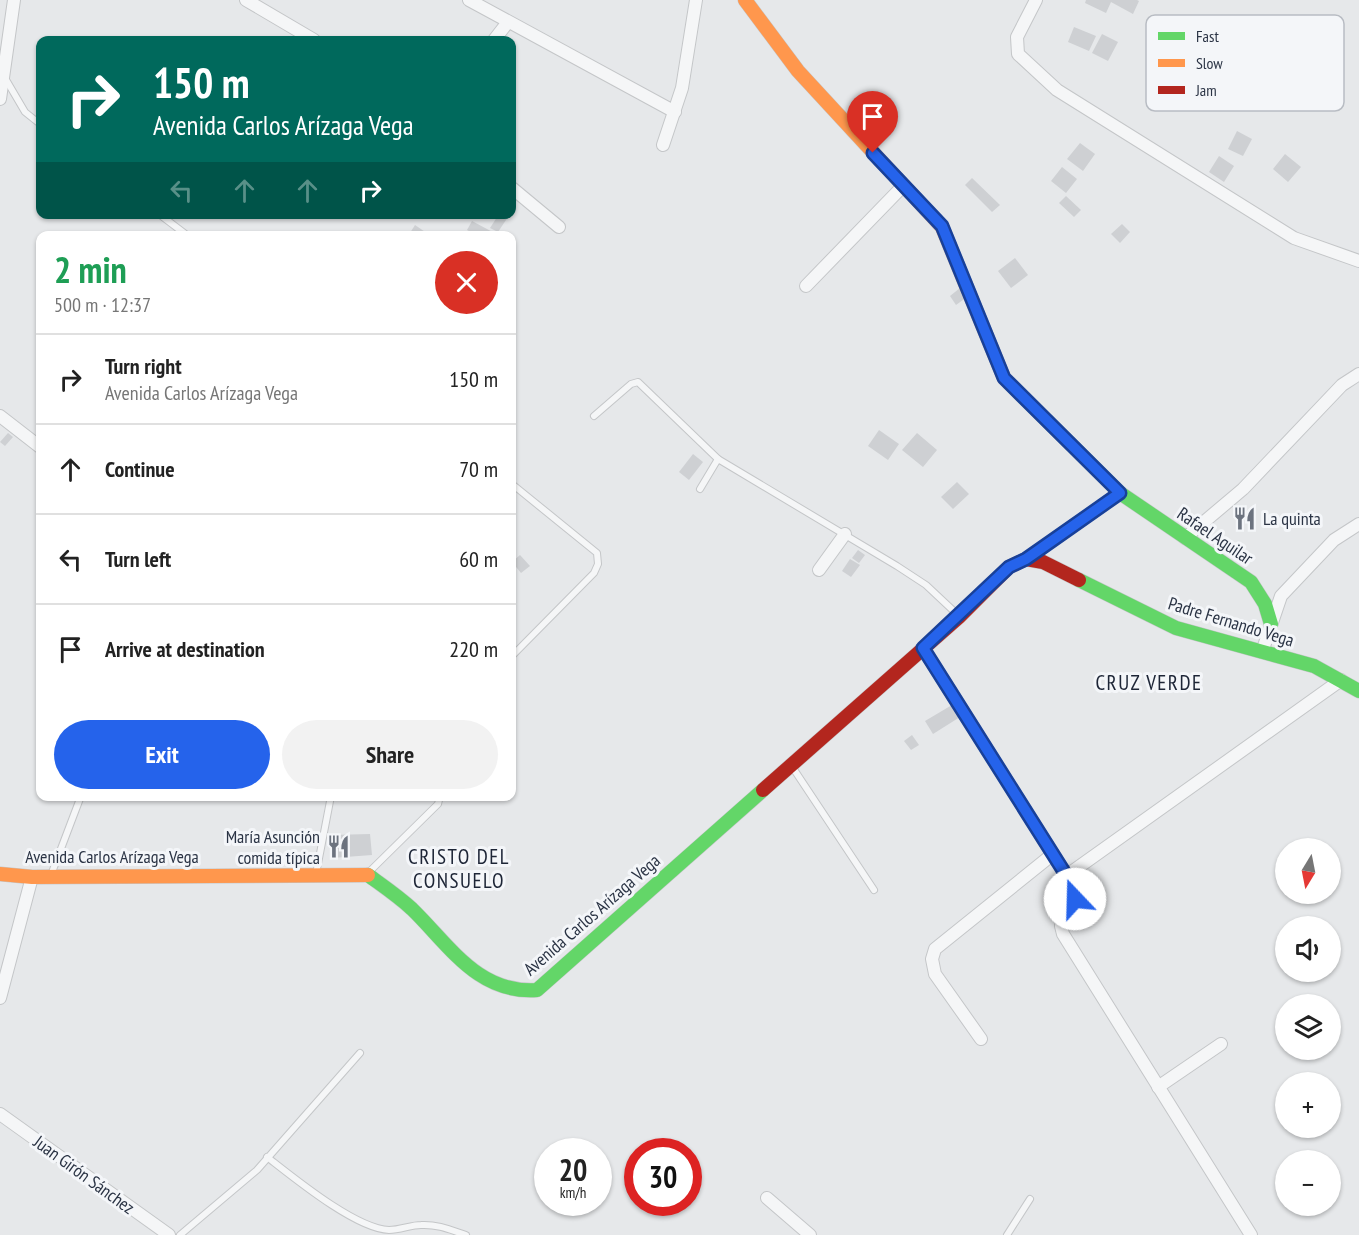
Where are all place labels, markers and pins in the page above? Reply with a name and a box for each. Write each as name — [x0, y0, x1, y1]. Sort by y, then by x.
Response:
pin — [847, 91, 898, 153]
restaurant icon: La quinta — [1232, 506, 1258, 532]
place label: La quinta — [1263, 507, 1321, 530]
place label: María Asunción comida típica — [226, 825, 320, 869]
restaurant icon: María Asunción comida típica — [325, 834, 351, 860]

